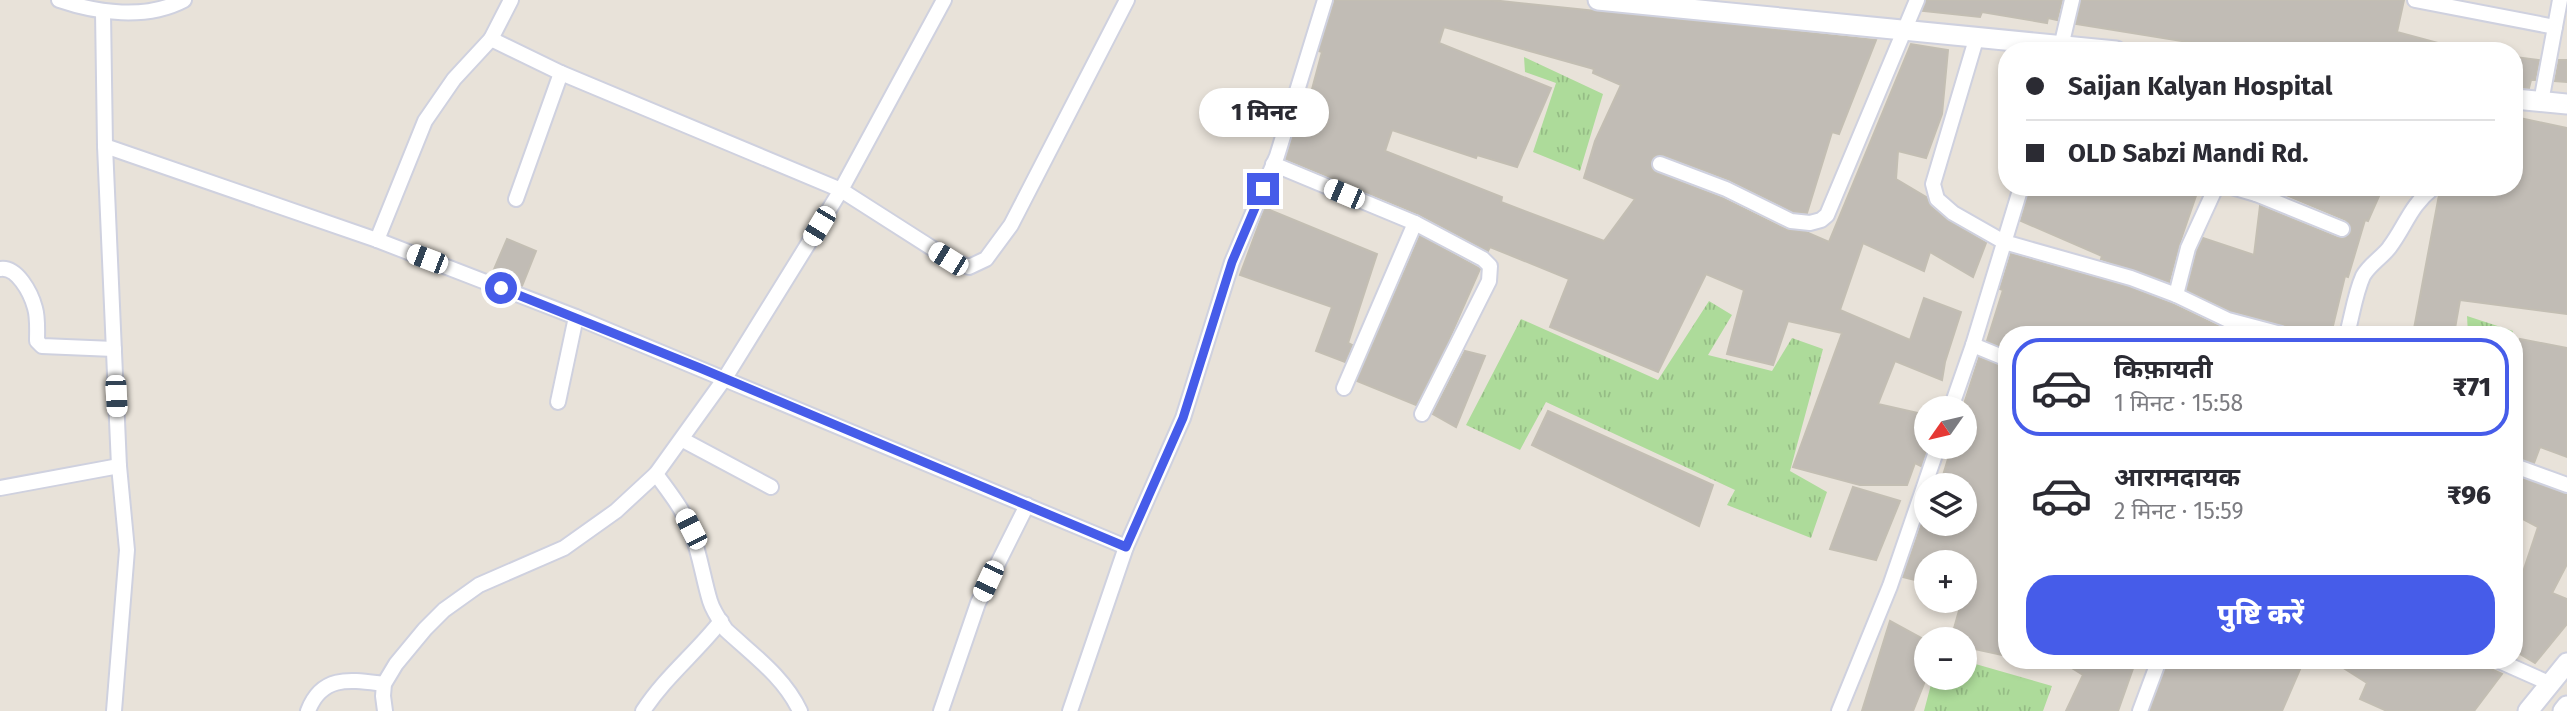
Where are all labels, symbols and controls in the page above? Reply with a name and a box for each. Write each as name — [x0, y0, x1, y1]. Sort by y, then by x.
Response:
text: Saijan Kalyan Hospital — [2068, 71, 2333, 102]
callout: 1 मिनट — [1198, 88, 1328, 136]
text: 1 मिनट — [1231, 98, 1297, 126]
text: OLD Sabzi Mandi Rd. — [2068, 138, 2309, 169]
route end — [1247, 173, 1279, 205]
car — [1321, 176, 1368, 212]
car — [800, 203, 839, 249]
car — [925, 239, 972, 279]
car — [404, 242, 451, 276]
route start — [485, 272, 517, 304]
text: किफ़ायती — [2114, 354, 2213, 385]
icon: car — [2030, 356, 2093, 419]
text: ₹71 — [2452, 372, 2491, 403]
car — [105, 374, 128, 418]
text: 1 मिनट · 15:58 — [2114, 389, 2243, 417]
north arrow — [1914, 396, 1978, 458]
map controls — [1914, 396, 1977, 690]
text: आरामदायक — [2114, 462, 2240, 493]
icon: car — [2030, 464, 2093, 527]
button: layers — [1914, 473, 1977, 536]
text: ₹96 — [2447, 480, 2491, 511]
text: 2 मिनट · 15:59 — [2114, 497, 2244, 525]
car — [673, 506, 710, 552]
button: + — [1914, 550, 1977, 613]
car — [970, 558, 1007, 604]
button: पुष्टि करें — [2026, 575, 2495, 655]
button: − — [1914, 627, 1977, 690]

